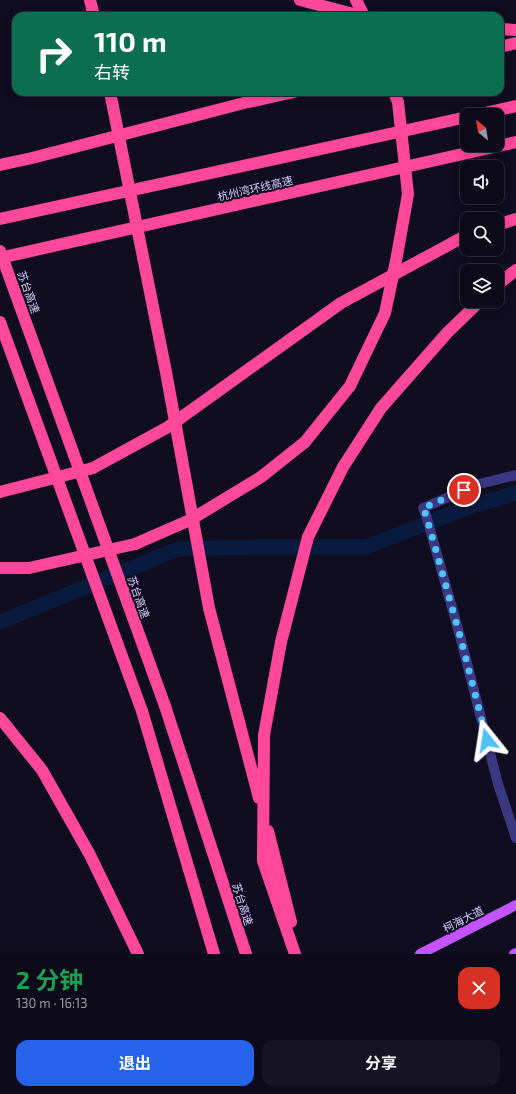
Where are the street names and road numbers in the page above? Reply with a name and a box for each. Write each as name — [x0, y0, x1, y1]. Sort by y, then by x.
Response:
street label: 杭州湾环线高速 — [216, 173, 294, 203]
street label: 苏台高速 — [15, 269, 43, 315]
street label: 苏台高速 — [125, 574, 153, 620]
street label: 苏台高速 — [230, 881, 256, 927]
street label: 柯海大道 — [440, 903, 486, 935]

